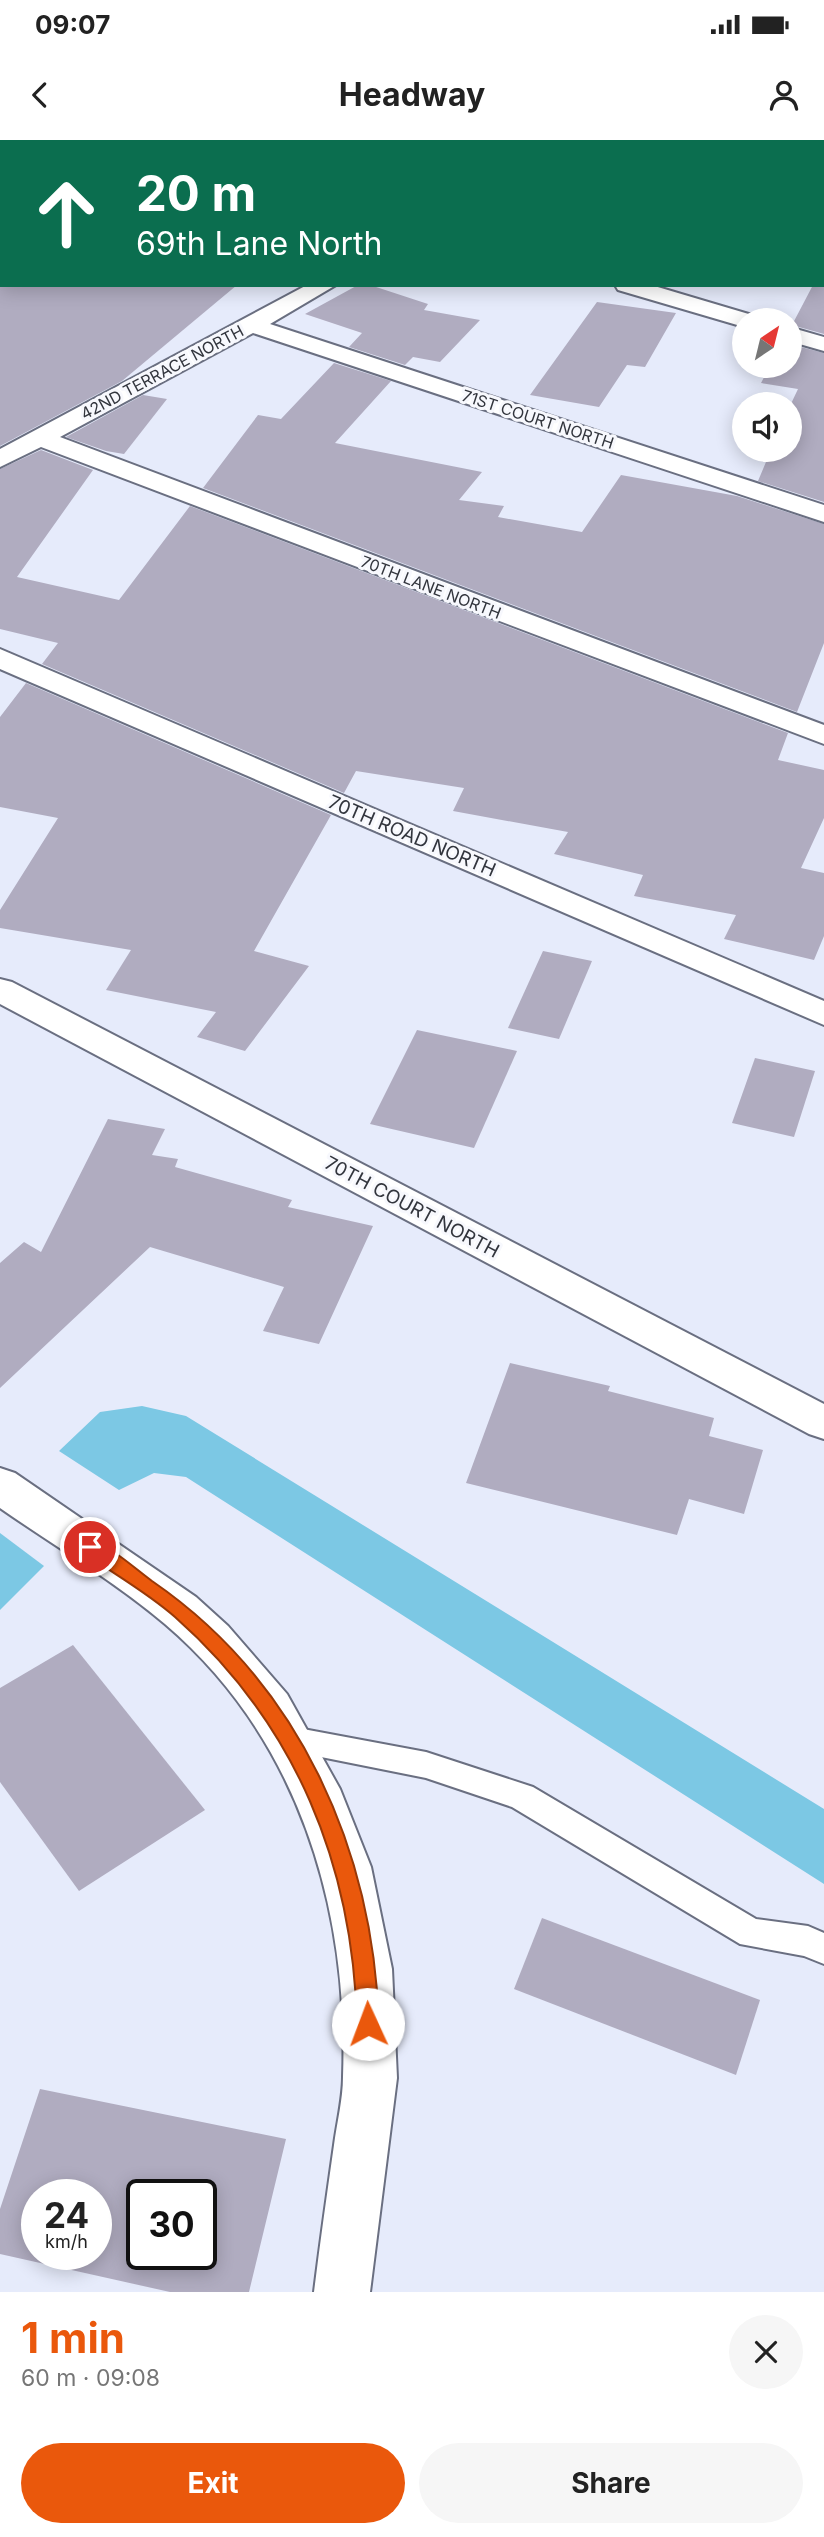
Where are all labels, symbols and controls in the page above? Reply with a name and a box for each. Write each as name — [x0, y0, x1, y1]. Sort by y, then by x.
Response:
text: 09:07 — [35, 9, 110, 40]
text: Headway — [339, 75, 485, 114]
icon: back — [21, 76, 59, 114]
icon: person — [765, 76, 803, 114]
text: 20 m — [136, 164, 256, 223]
icon: ahead — [21, 168, 112, 259]
text: 69th Lane North — [136, 224, 382, 263]
north arrow — [732, 308, 802, 378]
map controls — [732, 308, 802, 462]
street label: 42ND TERRACE NORTH — [77, 320, 247, 424]
street label: 71ST COURT NORTH — [460, 385, 616, 453]
button: sound — [732, 392, 802, 462]
street label: 70TH LANE NORTH — [358, 551, 504, 623]
street label: 70TH ROAD NORTH — [325, 790, 499, 882]
street label: 70TH COURT NORTH — [321, 1151, 503, 1263]
pin — [60, 1517, 120, 1577]
icon: arrive — [71, 1528, 109, 1566]
position arrow — [331, 1987, 405, 2061]
speed limit sign: 30 — [126, 2179, 217, 2270]
text: 24 — [44, 2194, 89, 2236]
text: km/h — [45, 2231, 88, 2252]
text: 1 min — [21, 2312, 125, 2363]
button: close — [729, 2315, 803, 2389]
text: 60 m · 09:08 — [21, 2364, 160, 2392]
button: Exit — [21, 2443, 405, 2523]
button: Share — [419, 2443, 803, 2523]

